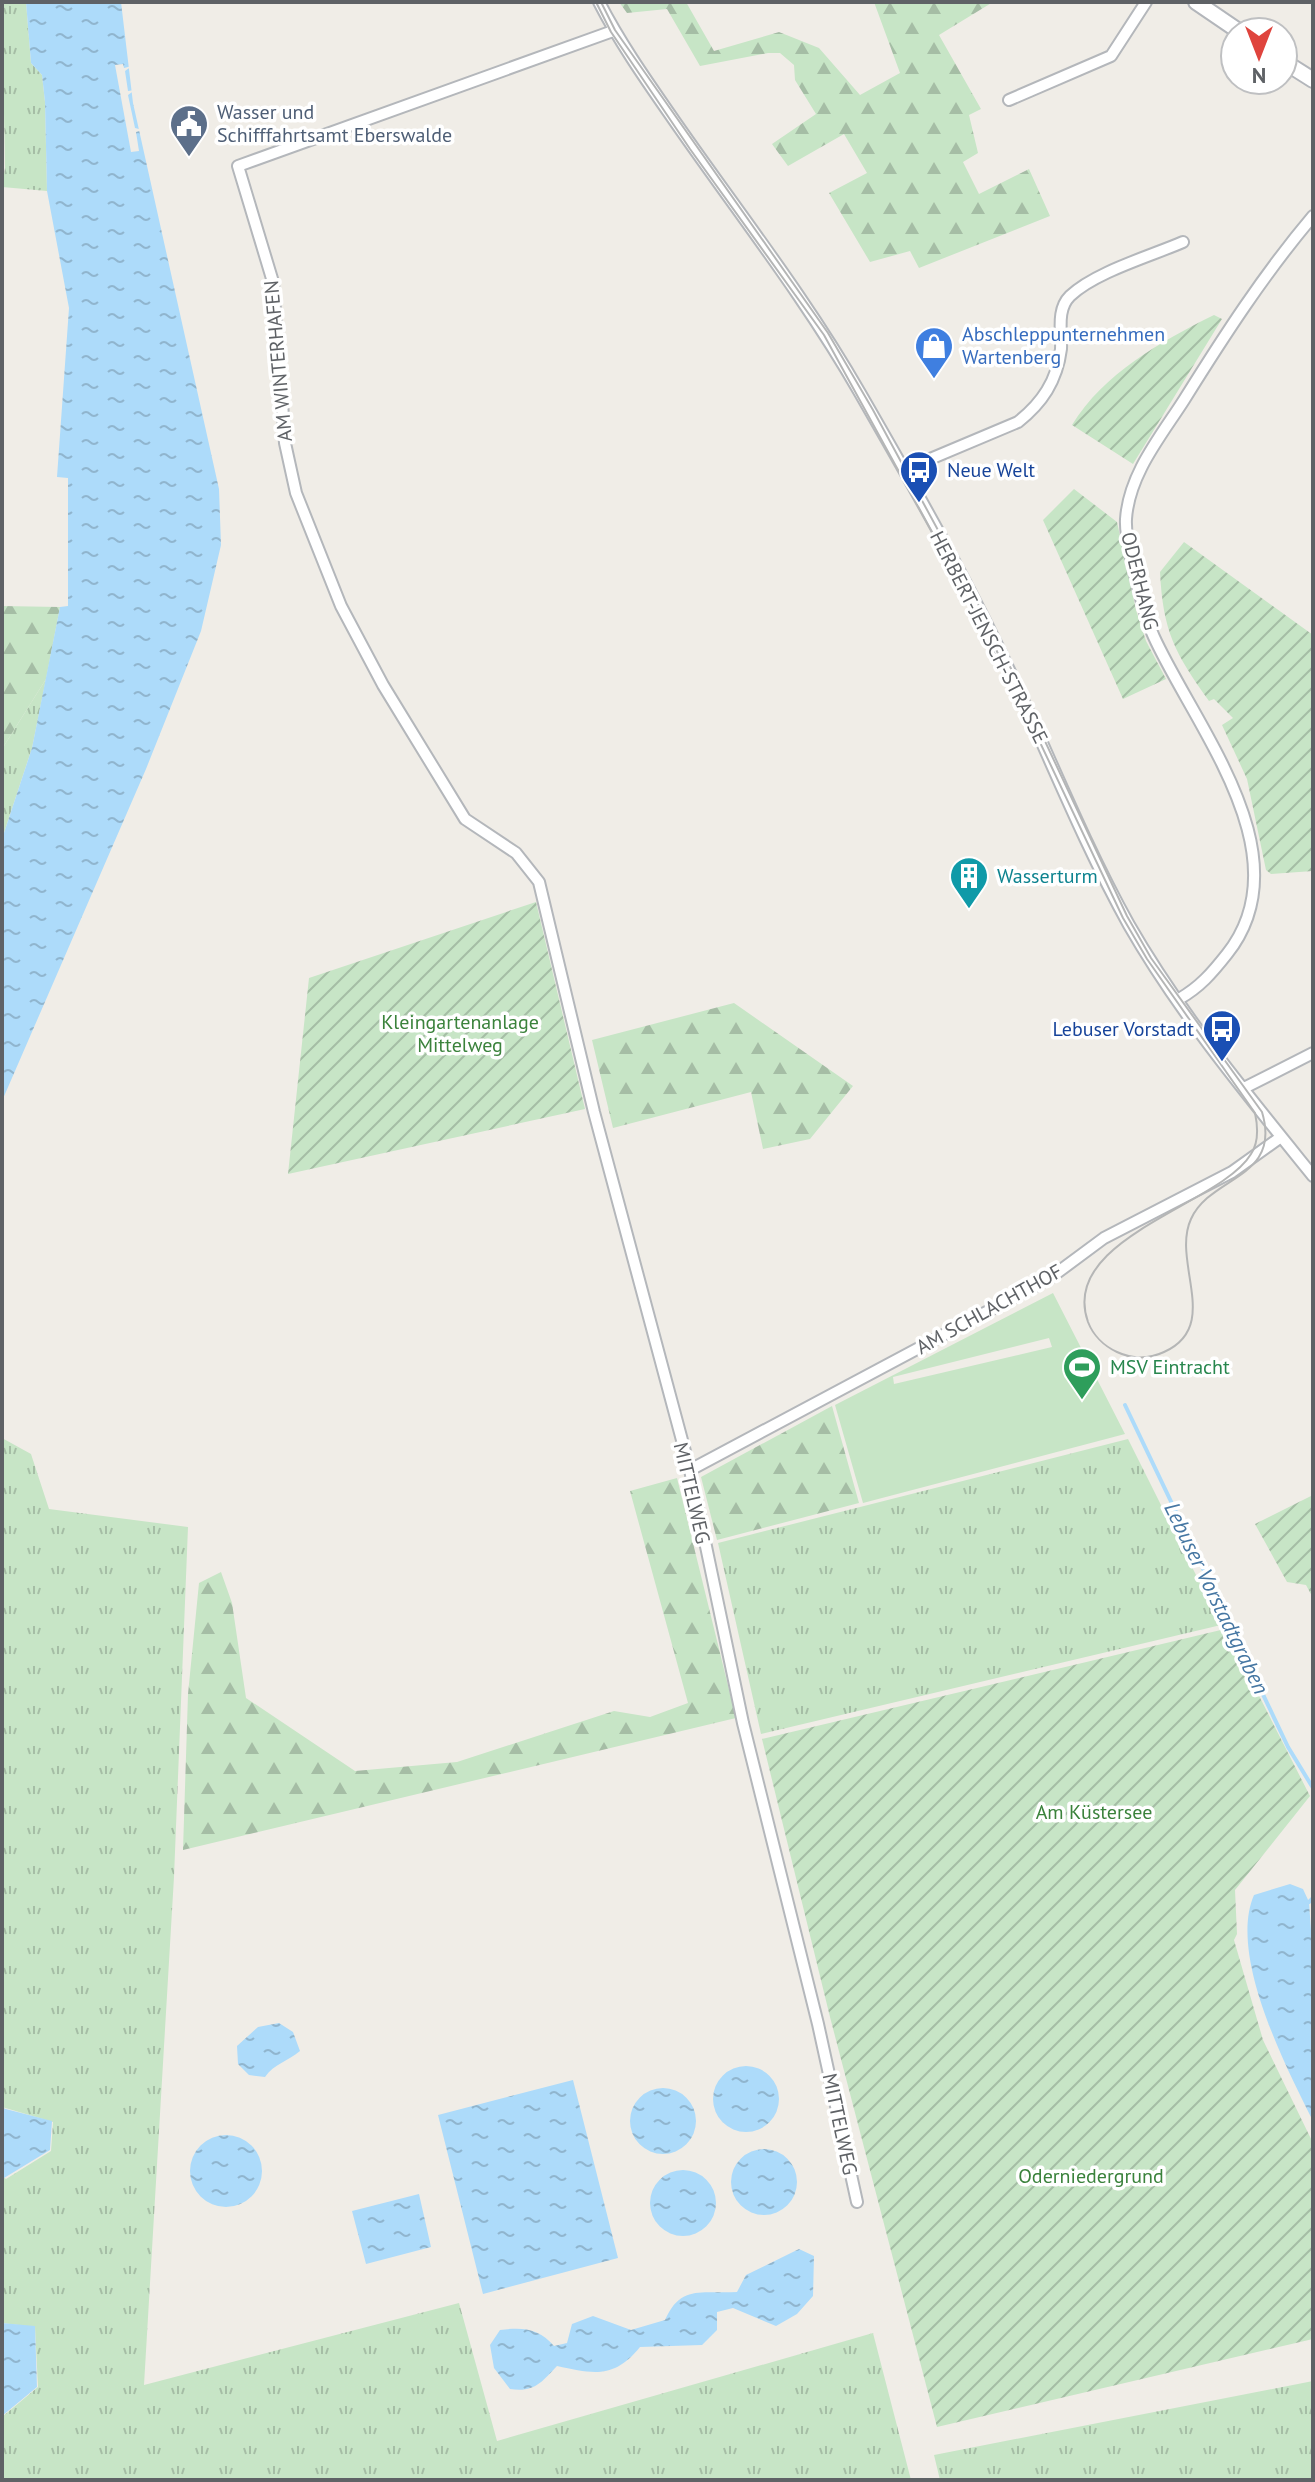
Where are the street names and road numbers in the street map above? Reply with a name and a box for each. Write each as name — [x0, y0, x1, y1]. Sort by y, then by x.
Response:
street label: AM WINTERHAFEN — [258, 279, 298, 443]
street label: HERBERT-JENSCH-STRASSE — [924, 526, 1054, 748]
street label: ODERHANG — [1115, 529, 1165, 633]
street label: AM SCHLACHTHOF — [911, 1258, 1067, 1360]
street label: MITTELWEG — [668, 1440, 716, 1546]
street label: MITTELWEG — [817, 2071, 863, 2177]

